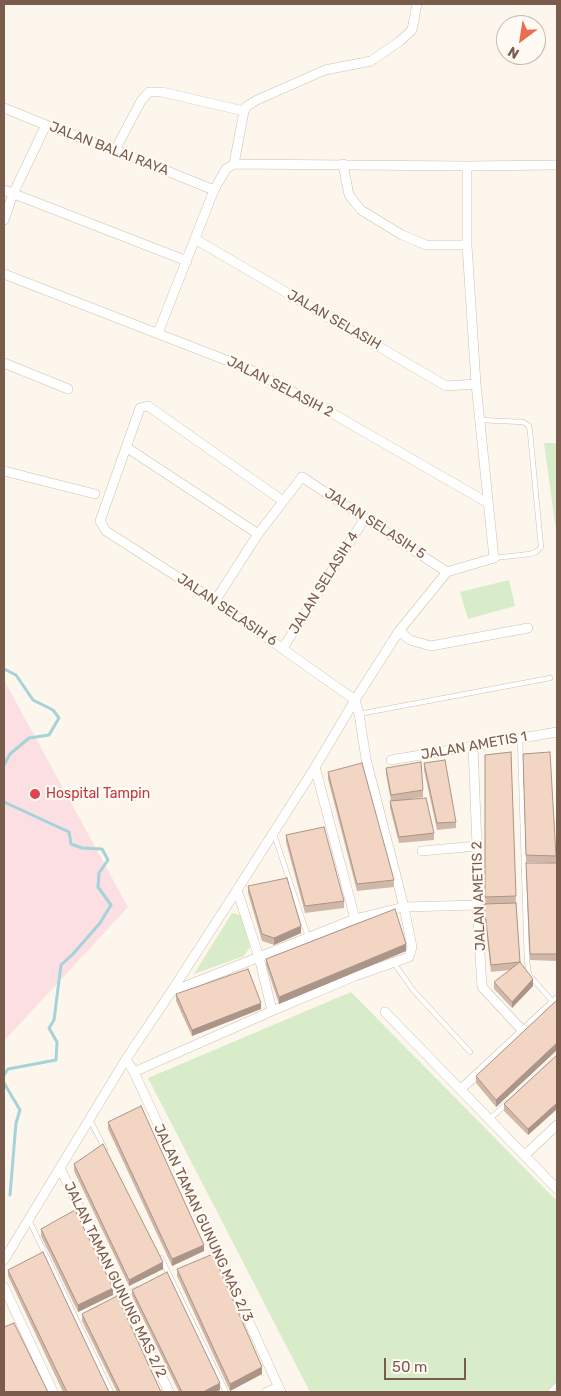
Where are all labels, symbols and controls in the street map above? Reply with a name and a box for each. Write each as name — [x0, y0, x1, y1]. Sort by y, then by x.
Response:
north arrow — [496, 15, 546, 65]
text: N — [505, 43, 522, 62]
street label: JALAN BALAI RAYA — [47, 118, 171, 180]
street label: JALAN SELASIH — [284, 286, 384, 354]
street label: JALAN SELASIH 2 — [224, 353, 336, 421]
street label: JALAN SELASIH 5 — [321, 485, 429, 563]
street label: JALAN SELASIH 4 — [286, 529, 362, 637]
street label: JALAN SELASIH 6 — [174, 570, 280, 650]
street label: JALAN AMETIS 1 — [420, 728, 528, 764]
place label: Hospital Tampin — [46, 786, 150, 802]
marker: Hospital Tampin — [28, 787, 42, 801]
street label: JALAN AMETIS 2 — [469, 841, 489, 951]
street label: JALAN TAMAN GUNUNG MAS 2/3 — [150, 1122, 256, 1324]
street label: JALAN TAMAN GUNUNG MAS 2/2 — [60, 1179, 170, 1381]
scale bar — [386, 1348, 468, 1380]
text: 50 m — [392, 1358, 427, 1376]

